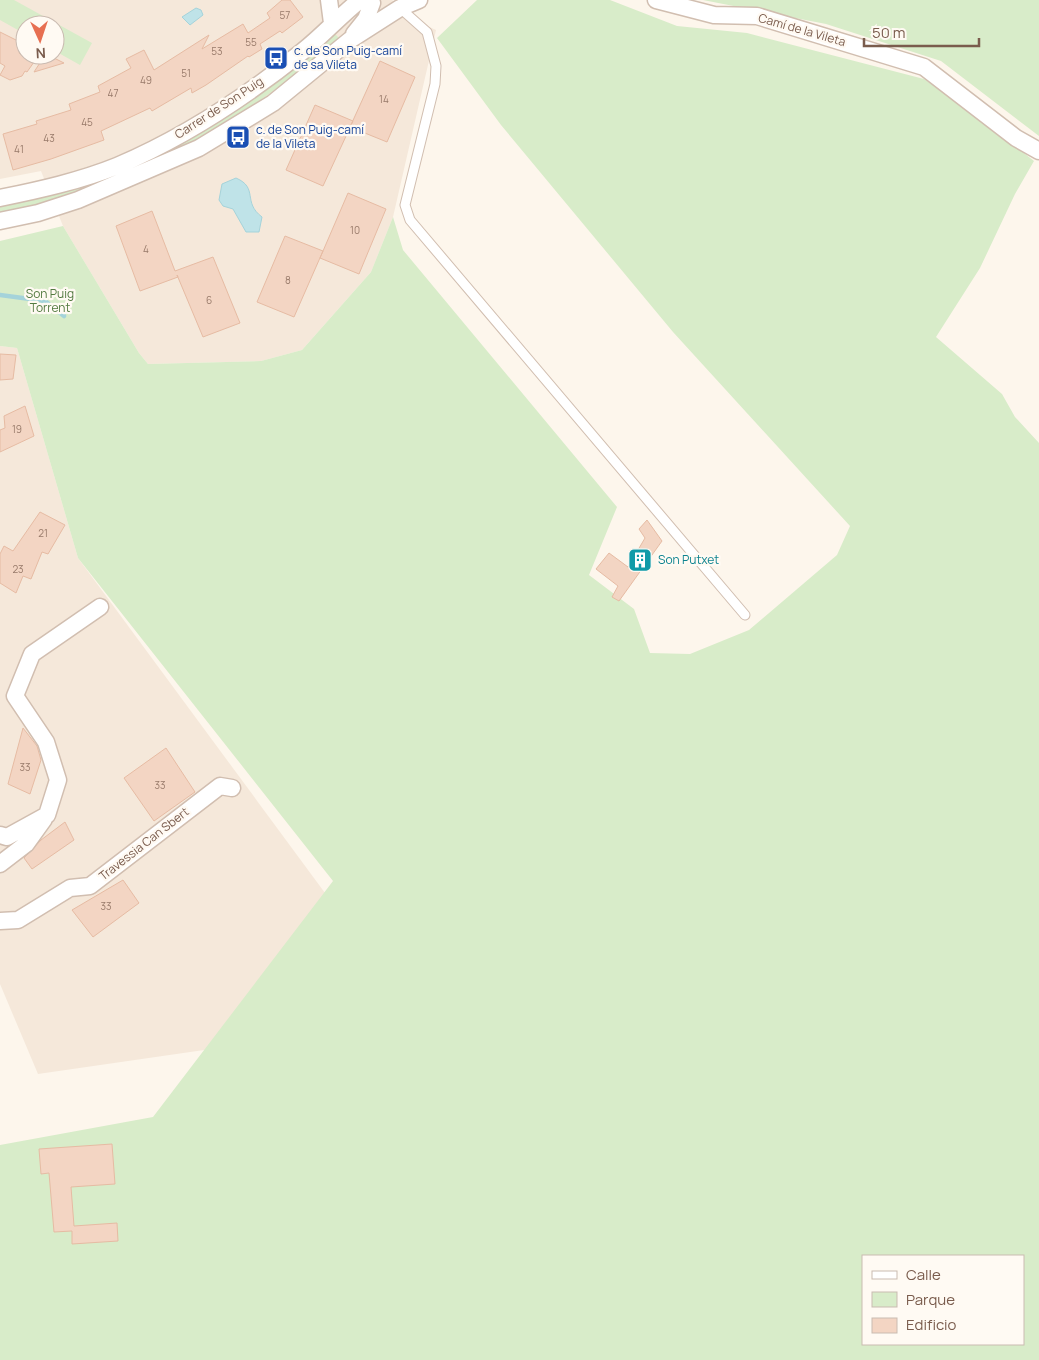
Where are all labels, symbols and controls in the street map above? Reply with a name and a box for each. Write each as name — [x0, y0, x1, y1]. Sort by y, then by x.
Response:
house number: 57 — [280, 8, 290, 22]
street label: Camí de la Vileta — [756, 9, 848, 50]
north arrow — [15, 15, 65, 65]
scale bar — [864, 15, 979, 47]
text: 50 m — [872, 22, 906, 43]
house number: 55 — [245, 35, 257, 49]
place label: c. de Son Puig-camí de sa Vileta — [294, 42, 402, 73]
text: N — [35, 44, 46, 63]
house number: 53 — [211, 44, 223, 58]
bus stop icon: c. de Son Puig-camí de sa Vileta — [263, 45, 289, 71]
house number: 51 — [181, 66, 191, 80]
house number: 49 — [140, 73, 152, 87]
street label: Carrer de Son Puig — [171, 73, 266, 143]
house number: 47 — [108, 86, 118, 100]
house number: 14 — [379, 92, 389, 106]
house number: 45 — [81, 115, 93, 129]
place label: c. de Son Puig-camí de la Vileta — [256, 121, 364, 152]
bus stop icon: c. de Son Puig-camí de la Vileta — [225, 124, 251, 150]
house number: 43 — [43, 131, 55, 145]
house number: 41 — [14, 142, 24, 156]
house number: 10 — [350, 223, 360, 237]
house number: 4 — [143, 242, 149, 256]
house number: 8 — [285, 273, 291, 287]
park label: Son Puig Torrent — [26, 285, 74, 316]
house number: 6 — [206, 293, 212, 307]
house number: 19 — [12, 422, 22, 436]
house number: 21 — [38, 526, 48, 540]
building icon: Son Putxet — [627, 547, 653, 573]
place label: Son Putxet — [658, 551, 719, 568]
house number: 23 — [12, 562, 24, 576]
house number: 33 — [19, 760, 31, 774]
house number: 33 — [154, 778, 166, 792]
street label: Travessia Can Sbert — [95, 803, 192, 884]
house number: 33 — [100, 899, 112, 913]
legend — [862, 1255, 1024, 1345]
text: Calle — [906, 1264, 941, 1285]
text: Parque — [906, 1289, 955, 1310]
text: Edificio — [906, 1314, 957, 1335]

